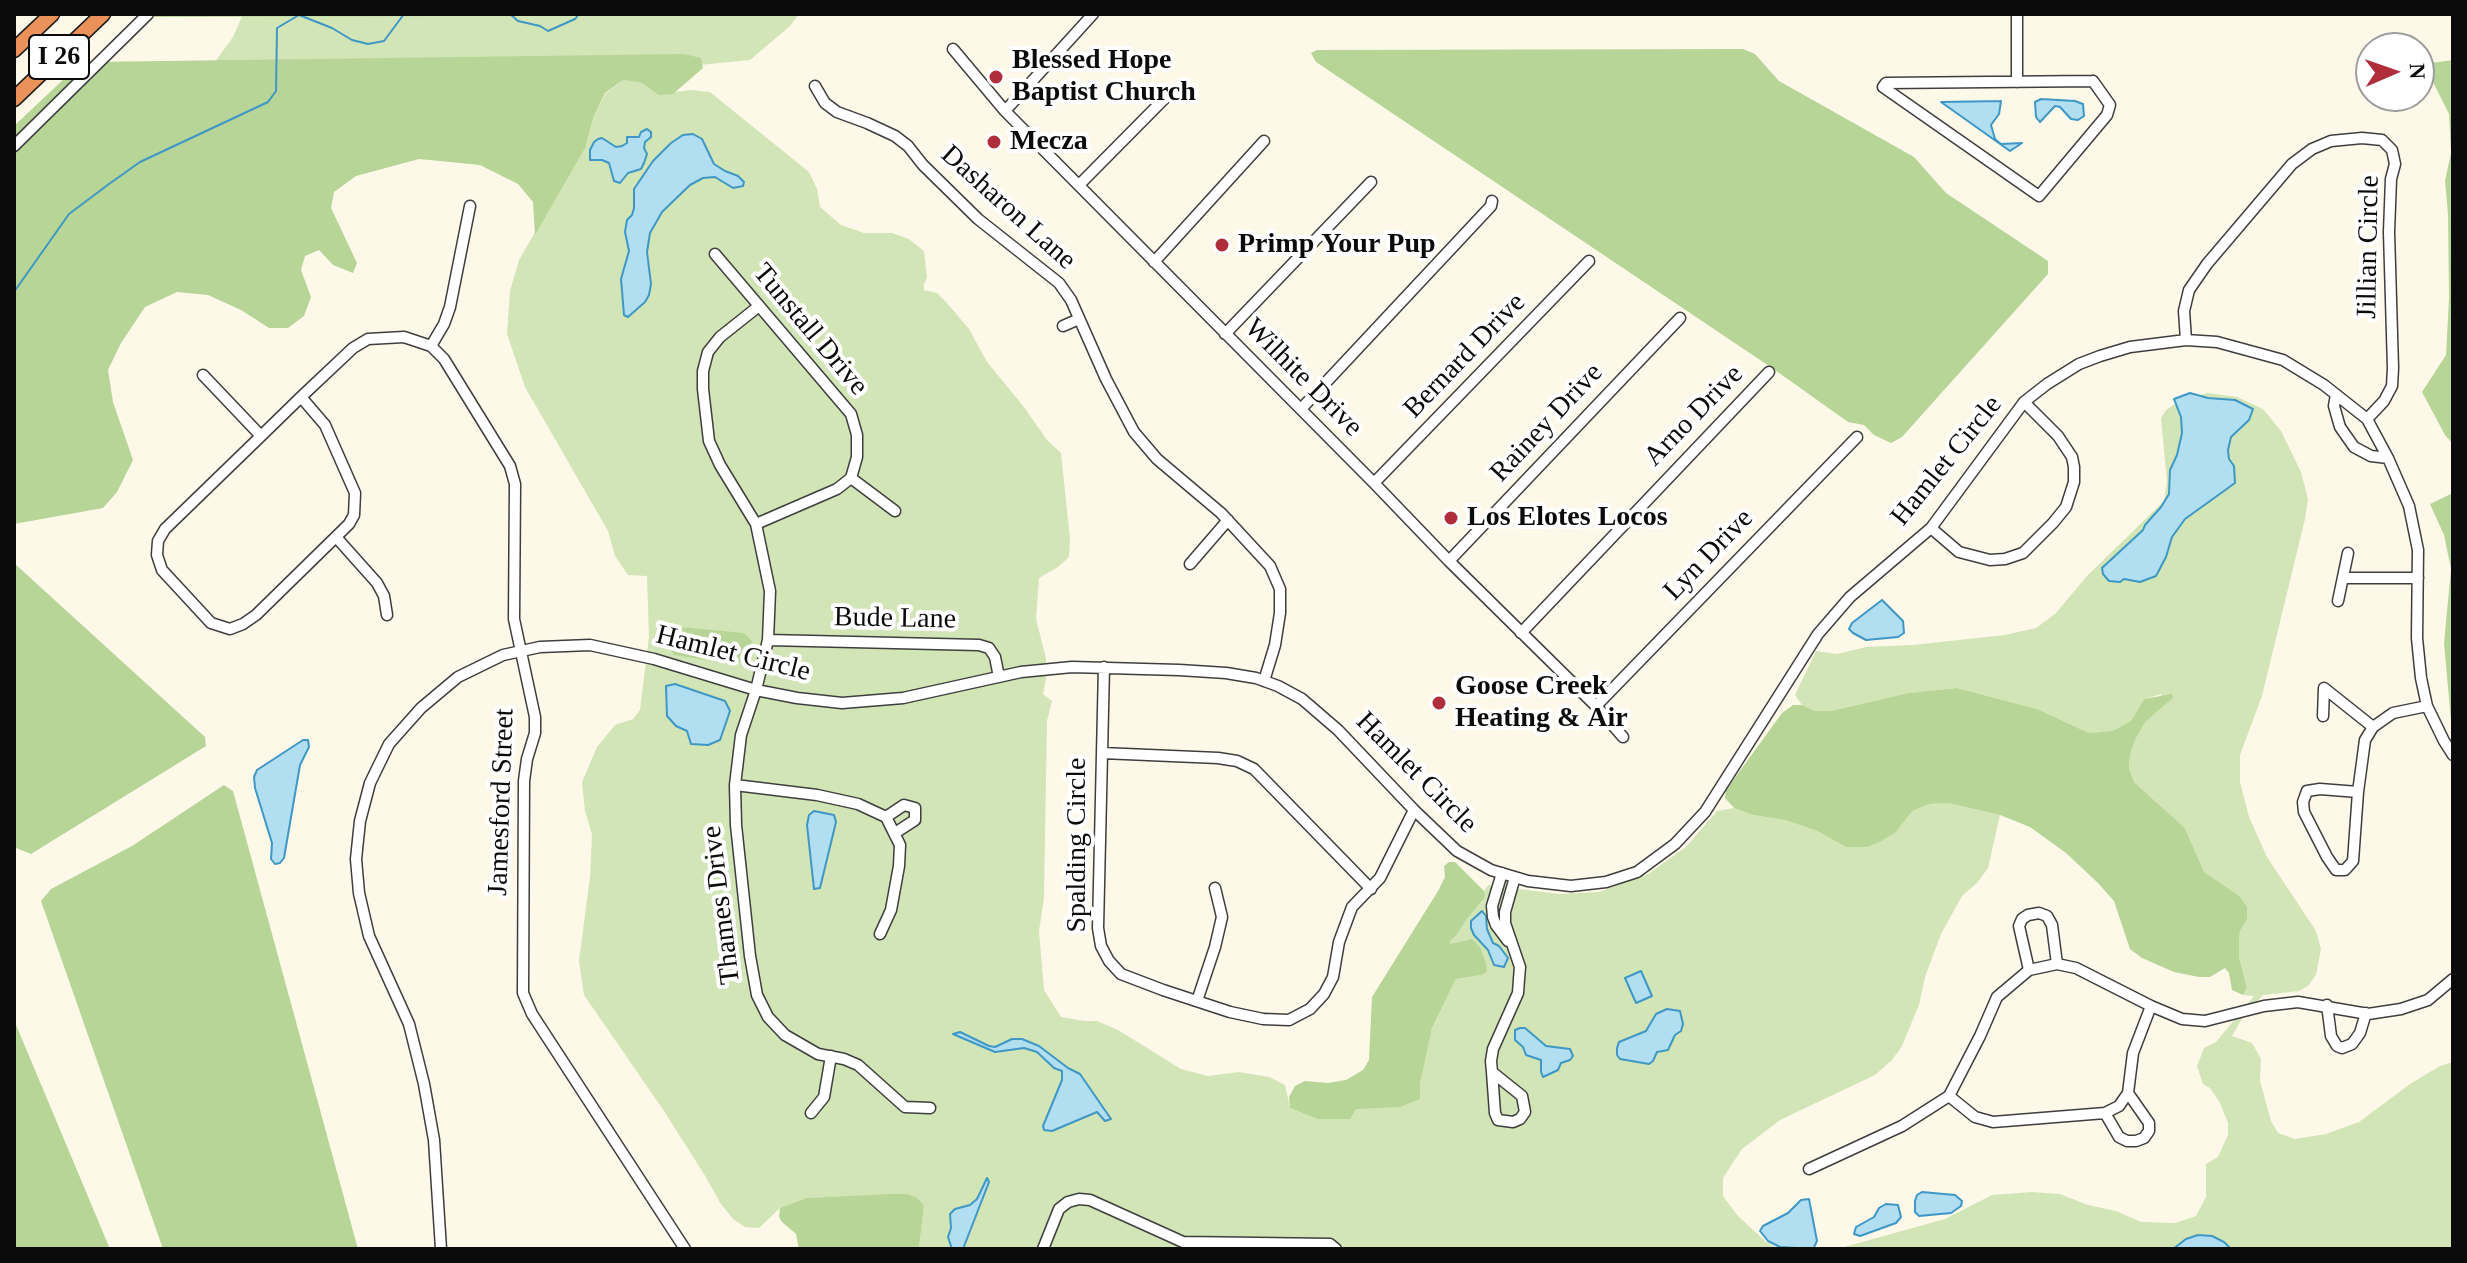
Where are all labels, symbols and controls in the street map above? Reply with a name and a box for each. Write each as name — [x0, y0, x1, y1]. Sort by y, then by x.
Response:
north arrow — [2355, 32, 2435, 112]
road number: I 26 — [29, 35, 89, 79]
place label: Blessed Hope Baptist Church — [1012, 44, 1196, 110]
text: N — [2405, 63, 2430, 80]
marker: Blessed Hope Baptist Church — [987, 68, 1005, 86]
place label: Mecza — [1010, 125, 1088, 159]
marker: Mecza — [985, 133, 1003, 151]
street label: Dasharon Lane — [933, 139, 1083, 277]
street label: Jillian Circle — [2351, 175, 2387, 319]
place label: Primp Your Pup — [1238, 228, 1436, 262]
marker: Primp Your Pup — [1213, 236, 1231, 254]
street label: Tunstall Drive — [745, 257, 875, 403]
street label: Bernard Drive — [1397, 286, 1533, 426]
street label: Wilhite Drive — [1237, 312, 1369, 444]
street label: Rainey Drive — [1484, 357, 1610, 489]
street label: Arno Drive — [1637, 358, 1751, 474]
street label: Hamlet Circle — [1884, 389, 2010, 533]
place label: Los Elotes Locos — [1467, 501, 1668, 535]
street label: Lyn Drive — [1657, 502, 1761, 608]
marker: Los Elotes Locos — [1442, 509, 1460, 527]
street label: Bude Lane — [834, 601, 956, 637]
street label: Hamlet Circle — [652, 619, 814, 689]
place label: Goose Creek Heating & Air — [1455, 670, 1628, 736]
marker: Goose Creek Heating & Air — [1430, 694, 1448, 712]
street label: Hamlet Circle — [1348, 705, 1484, 841]
street label: Jamesford Street — [482, 708, 522, 896]
street label: Spalding Circle — [1061, 758, 1095, 932]
street label: Thames Drive — [696, 824, 748, 986]

